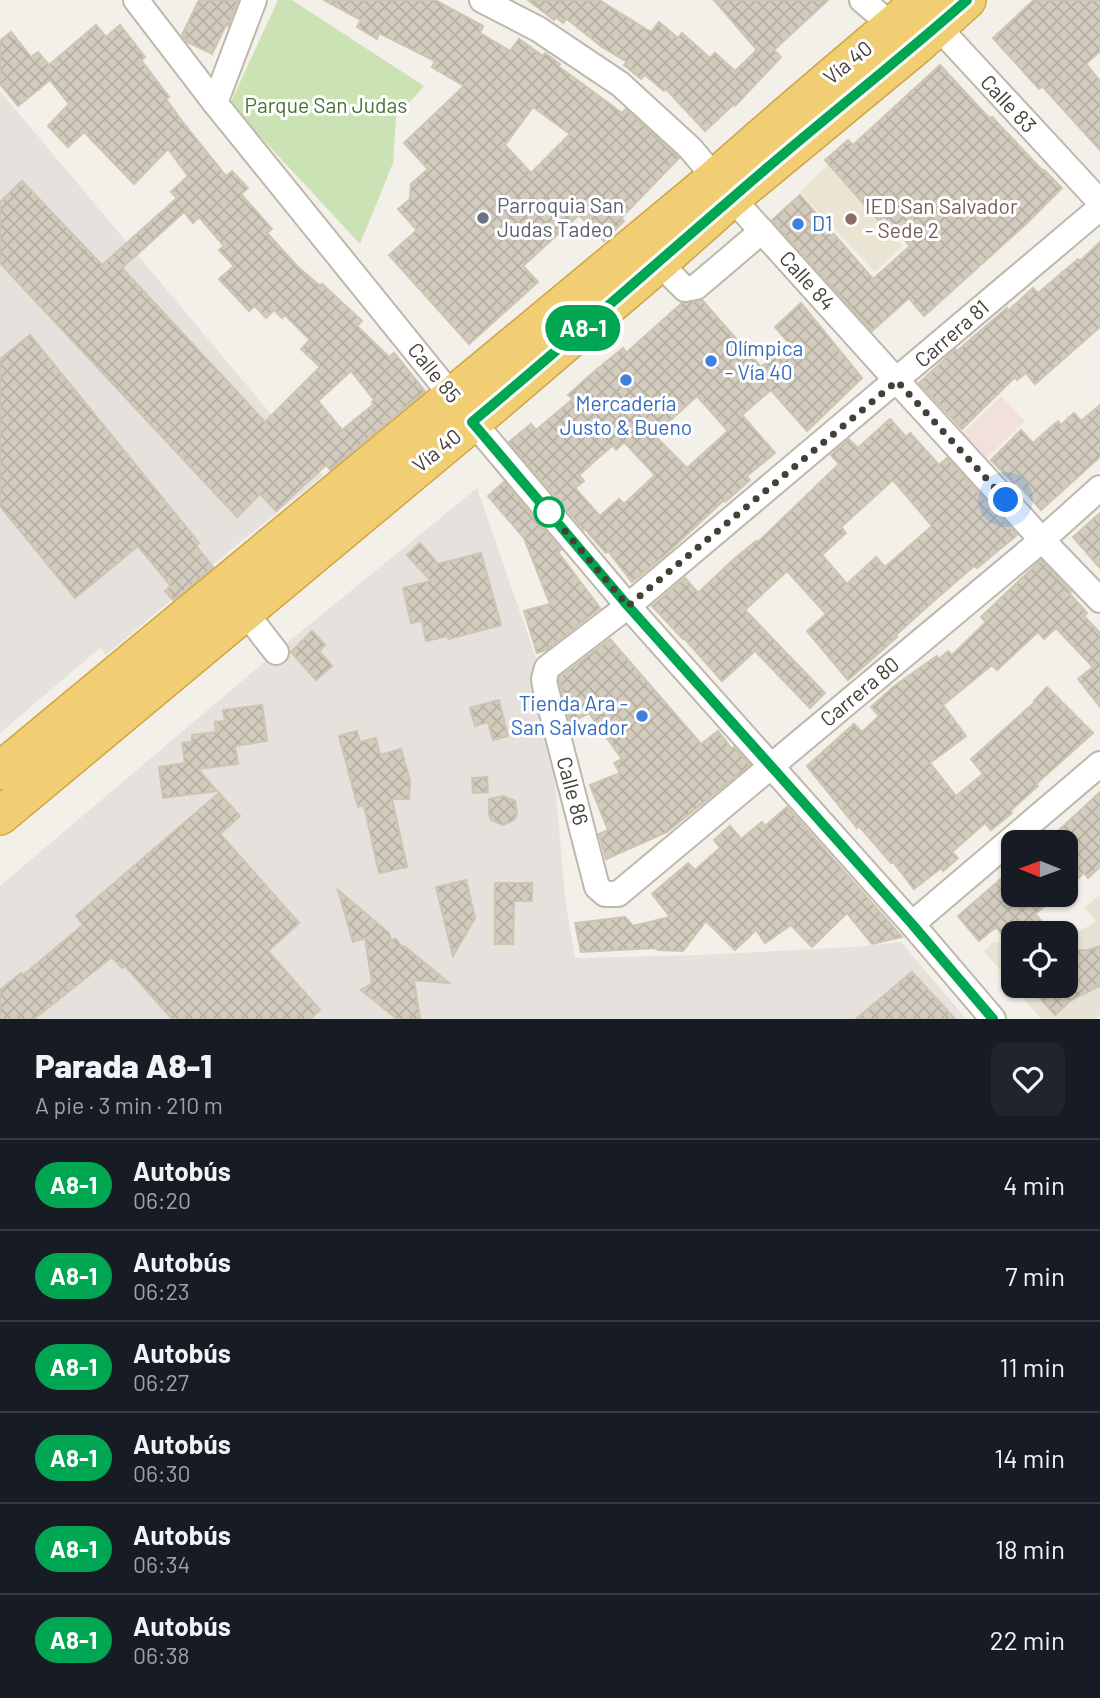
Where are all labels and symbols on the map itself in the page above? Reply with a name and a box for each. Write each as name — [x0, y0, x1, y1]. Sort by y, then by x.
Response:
street label: Vía 40 — [818, 35, 876, 89]
street label: Calle 83 — [976, 69, 1042, 137]
park label: Parque San Judas — [245, 92, 407, 117]
place label: Parroquia San Judas Tadeo — [497, 192, 624, 241]
place label: IED San Salvador - Sede 2 — [865, 193, 1018, 242]
marker: Parroquia San Judas Tadeo — [475, 210, 491, 226]
place label: D1 — [812, 210, 832, 235]
marker: IED San Salvador - Sede 2 — [843, 211, 859, 227]
marker: D1 — [790, 216, 806, 232]
street label: Calle 84 — [775, 245, 841, 315]
street label: Carrera 81 — [909, 294, 993, 372]
line badge: A8-1 — [534, 305, 632, 351]
place label: Olímpica - Vía 40 — [725, 335, 803, 384]
street label: Calle 85 — [403, 337, 467, 407]
marker: Olímpica - Vía 40 — [703, 353, 719, 369]
marker: Mercadería Justo & Bueno — [618, 372, 634, 388]
place label: Mercadería Justo & Bueno — [560, 390, 692, 439]
street label: Vía 40 — [407, 423, 465, 477]
your location — [988, 482, 1023, 517]
unlabelled marker — [534, 497, 564, 527]
street label: Carrera 80 — [815, 651, 903, 731]
place label: Tienda Ara - San Salvador — [511, 690, 628, 739]
marker: Tienda Ara - San Salvador — [634, 708, 650, 724]
street label: Calle 86 — [552, 754, 595, 828]
north arrow — [1001, 830, 1078, 906]

